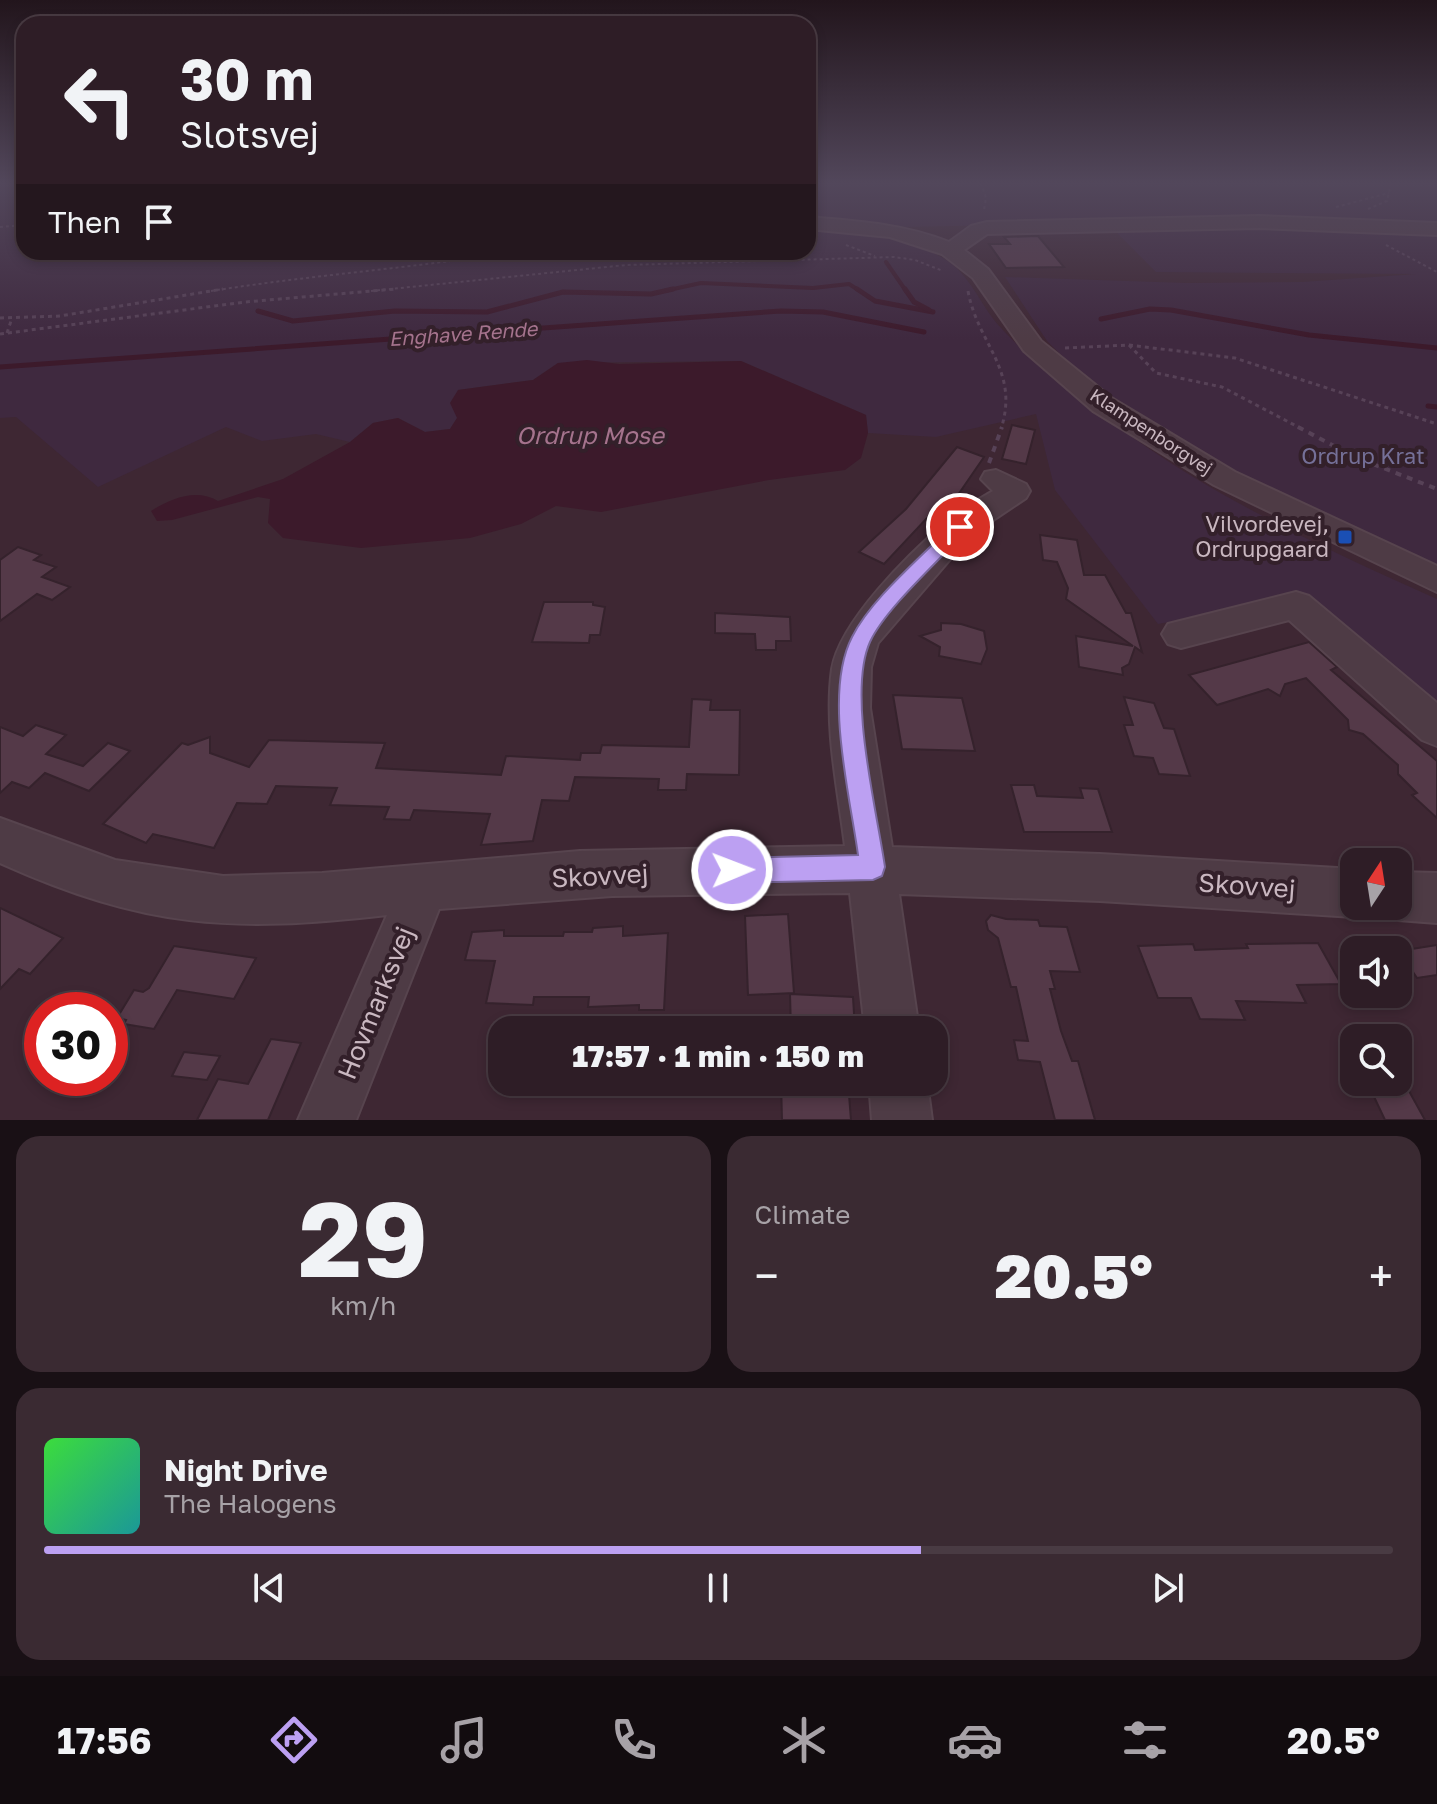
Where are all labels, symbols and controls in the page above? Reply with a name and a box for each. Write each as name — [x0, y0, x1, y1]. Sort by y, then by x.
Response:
text: 30 m — [180, 45, 314, 112]
icon: left — [48, 48, 152, 152]
text: Slotsvej — [180, 113, 319, 156]
icon: arrive — [137, 200, 181, 244]
text: Then — [48, 204, 121, 240]
water label: Enghave Rende — [388, 316, 539, 351]
street label: Klampenborgvej — [1086, 383, 1217, 479]
water label: Ordrup Mose — [516, 420, 666, 449]
park label: Ordrup Krat — [1301, 442, 1425, 469]
pin — [926, 493, 994, 561]
icon: arrive — [938, 505, 982, 549]
place label: Vilvordevej, Ordrupgaard — [1195, 510, 1329, 562]
marker: Vilvordevej, Ordrupgaard — [1336, 528, 1354, 546]
position arrow — [690, 828, 774, 912]
north arrow — [1340, 848, 1412, 920]
map controls — [1340, 848, 1412, 1096]
street label: Skovvej — [551, 857, 649, 894]
street label: Skovvej — [1197, 867, 1297, 904]
street label: Hovmarksvej — [331, 922, 420, 1084]
button: sound — [1340, 936, 1412, 1008]
speed limit sign: 30 — [24, 992, 128, 1096]
button: search — [1340, 1024, 1412, 1096]
text: 17:57 · 1 min · 150 m — [572, 1038, 864, 1074]
text: 29 — [299, 1175, 428, 1300]
text: Climate — [755, 1199, 850, 1230]
text: 20.5° — [995, 1239, 1153, 1311]
text: − — [755, 1249, 779, 1302]
text: + — [1369, 1249, 1393, 1302]
text: km/h — [330, 1290, 396, 1321]
text: Night Drive — [164, 1452, 328, 1488]
text: The Halogens — [164, 1488, 337, 1519]
icon: previous — [247, 1566, 291, 1610]
icon: pause — [696, 1566, 740, 1610]
icon: next — [1146, 1566, 1190, 1610]
icon: directions — [266, 1712, 322, 1768]
icon: music — [436, 1712, 492, 1768]
icon: phone — [606, 1712, 662, 1768]
icon: climate — [776, 1712, 832, 1768]
icon: car — [947, 1712, 1003, 1768]
icon: filters — [1117, 1712, 1173, 1768]
text: 17:56 — [57, 1719, 152, 1762]
text: 20.5° — [1287, 1719, 1380, 1762]

